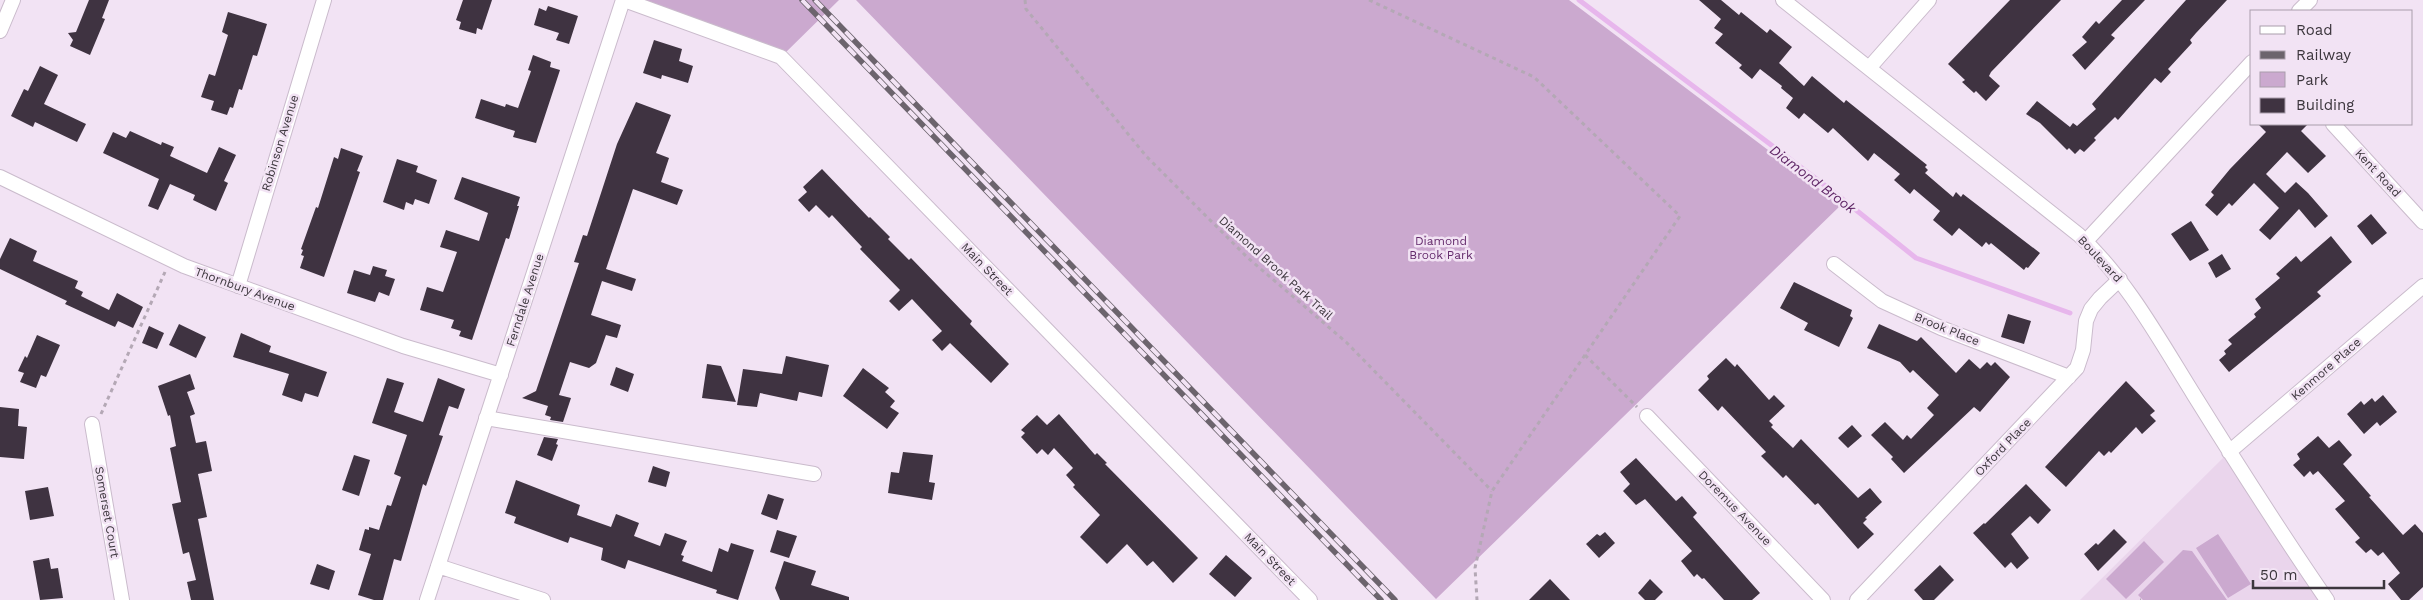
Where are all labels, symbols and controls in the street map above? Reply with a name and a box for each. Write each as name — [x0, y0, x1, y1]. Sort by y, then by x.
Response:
legend — [2250, 10, 2413, 125]
text: Road — [2296, 21, 2333, 39]
text: Railway — [2296, 46, 2351, 64]
text: Park — [2296, 71, 2329, 89]
street label: Robinson Avenue — [259, 93, 301, 193]
text: Building — [2296, 96, 2354, 114]
water label: Diamond Brook — [1767, 141, 1859, 217]
street label: Kent Road — [2352, 146, 2404, 200]
street label: Diamond Brook Park Trail — [1216, 213, 1336, 323]
street label: Boulevard — [2075, 233, 2125, 285]
park label: Diamond Brook Park — [1409, 234, 1473, 262]
street label: Main Street — [958, 240, 1016, 298]
street label: Ferndale Avenue — [503, 252, 547, 348]
street label: Thornbury Avenue — [193, 264, 297, 314]
street label: Brook Place — [1912, 310, 1982, 348]
street label: Kenmore Place — [2288, 335, 2364, 403]
street label: Oxford Place — [1972, 415, 2034, 479]
street label: Somerset Court — [92, 465, 122, 559]
street label: Doremus Avenue — [1696, 468, 1774, 548]
street label: Main Street — [1241, 530, 1299, 588]
scale bar — [2253, 558, 2384, 590]
text: 50 m — [2260, 566, 2297, 584]

